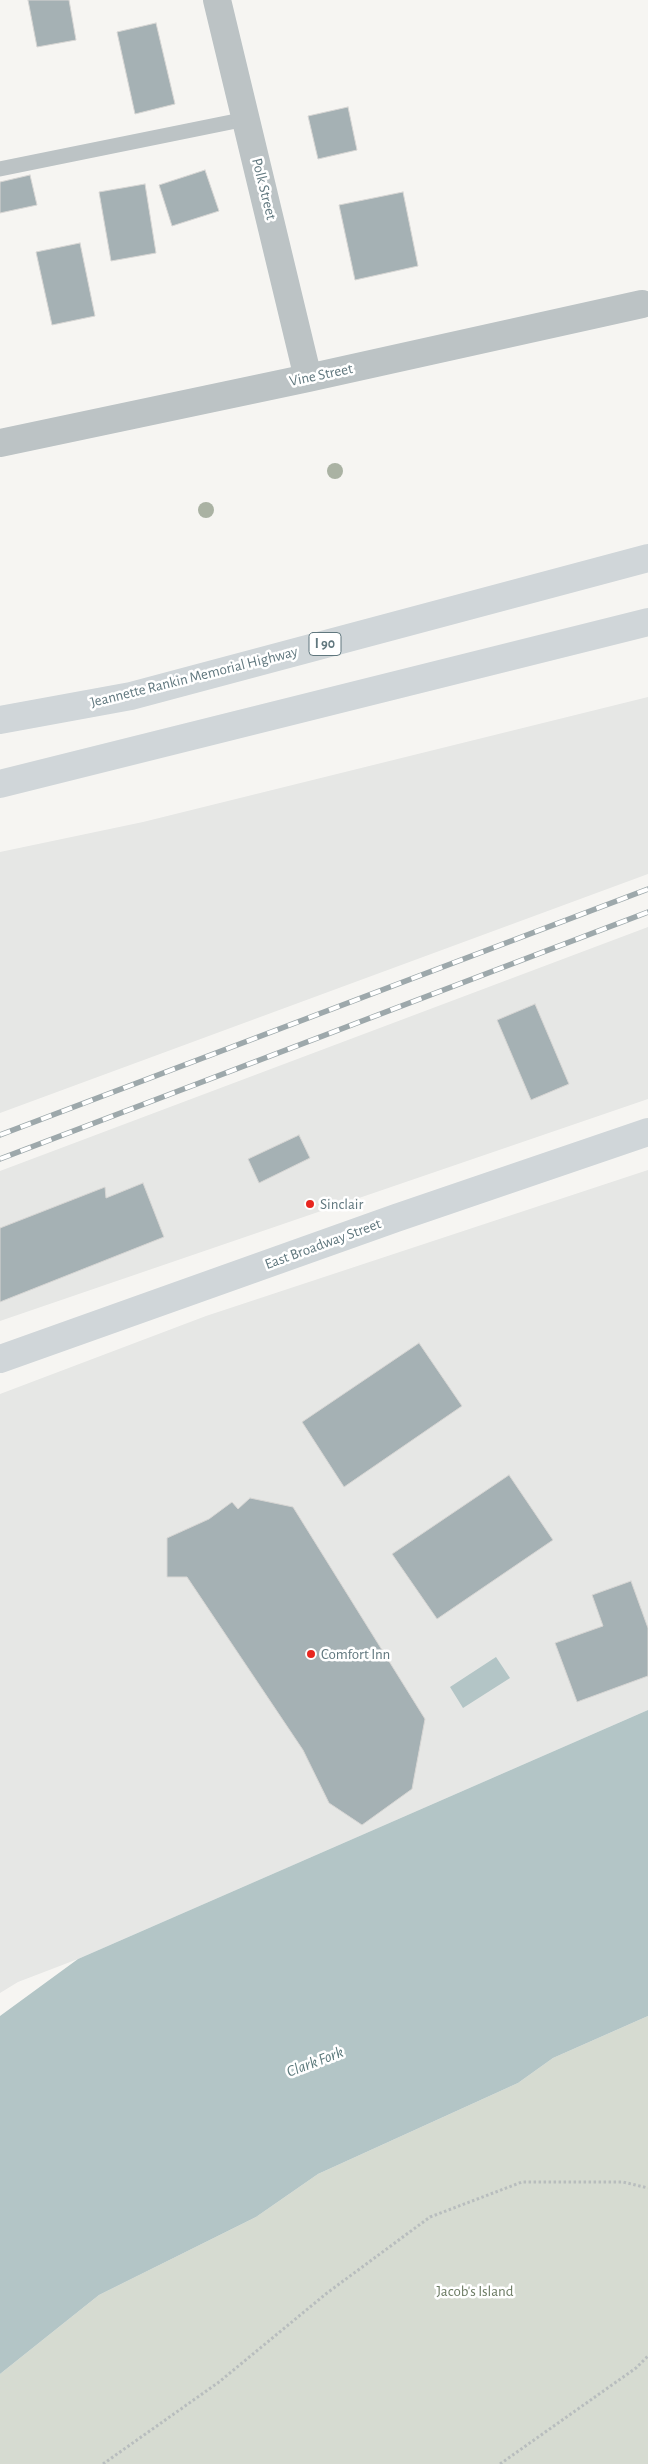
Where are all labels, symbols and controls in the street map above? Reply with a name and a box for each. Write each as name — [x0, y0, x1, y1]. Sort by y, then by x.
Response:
street label: Polk Street — [248, 156, 280, 222]
street label: Vine Street — [288, 359, 354, 391]
road number: I 90 — [309, 633, 341, 656]
street label: Jeannette Rankin Memorial Highway — [88, 642, 300, 712]
place label: Sinclair — [320, 1195, 363, 1213]
marker: Sinclair — [304, 1198, 316, 1210]
street label: East Broadway Street — [262, 1215, 384, 1273]
place label: Comfort Inn — [321, 1645, 390, 1663]
marker: Comfort Inn — [305, 1648, 317, 1660]
water label: Clark Fork — [284, 2042, 346, 2082]
park label: Jacob's Island — [436, 2282, 514, 2300]

